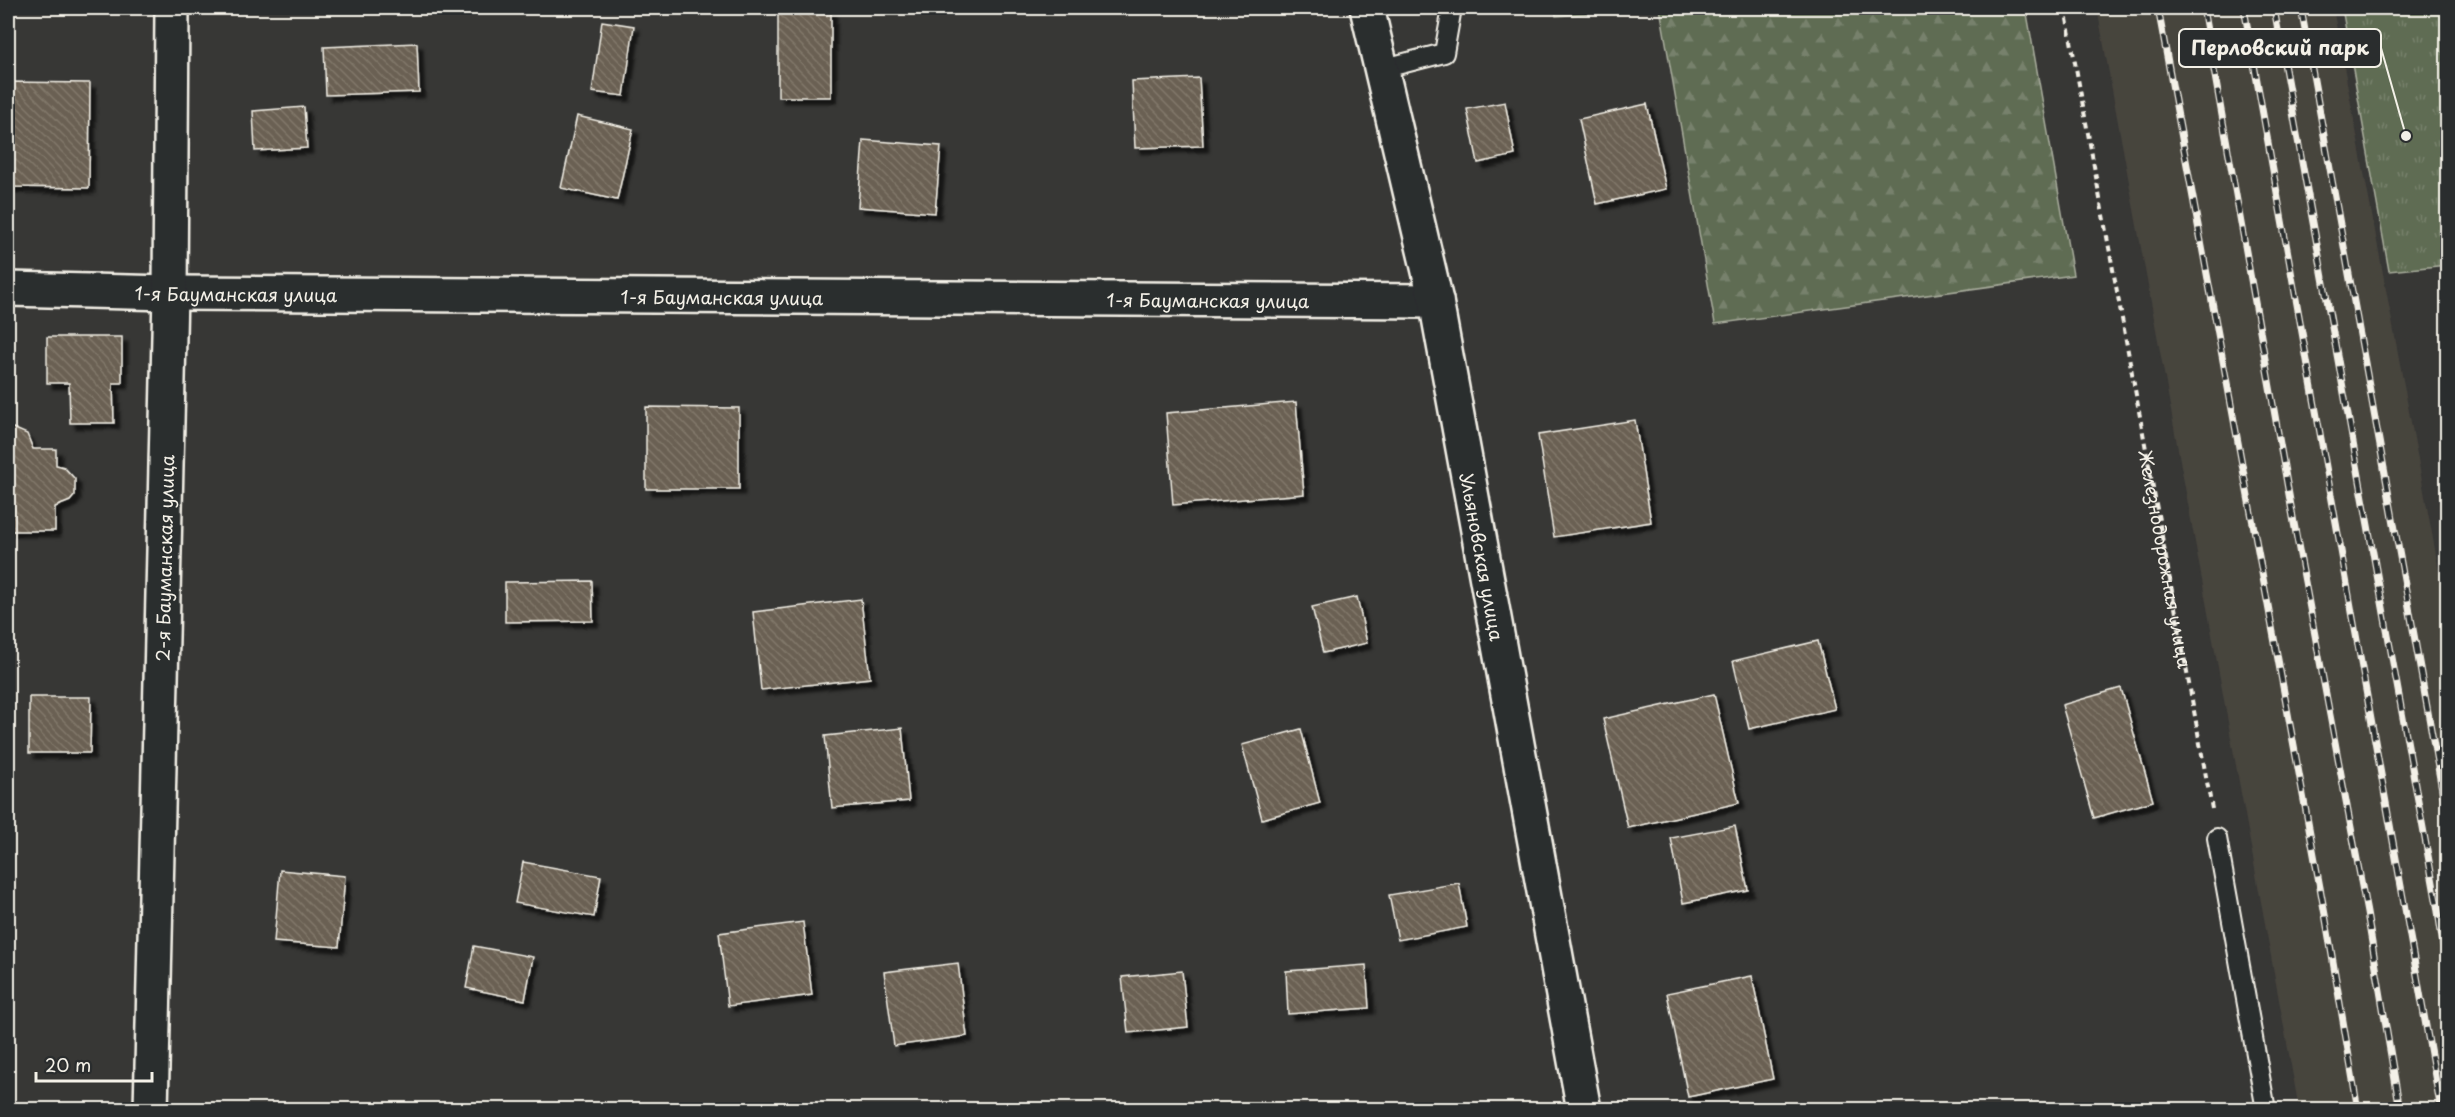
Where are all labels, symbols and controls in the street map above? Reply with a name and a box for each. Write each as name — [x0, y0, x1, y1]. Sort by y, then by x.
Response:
callout: Перловский парк — [2179, 29, 2381, 67]
text: Перловский парк — [2191, 32, 2369, 62]
street label: 1-я Бауманская улица — [134, 279, 338, 308]
street label: 1-я Бауманская улица — [621, 282, 824, 311]
street label: 1-я Бауманская улица — [1107, 285, 1310, 314]
street label: Железнодорожная улица — [2133, 447, 2200, 671]
street label: 2-я Бауманская улица — [148, 454, 180, 662]
street label: Ульяновская улица — [1454, 471, 1512, 644]
scale bar — [36, 1045, 152, 1083]
text: 20 m — [45, 1051, 91, 1078]

